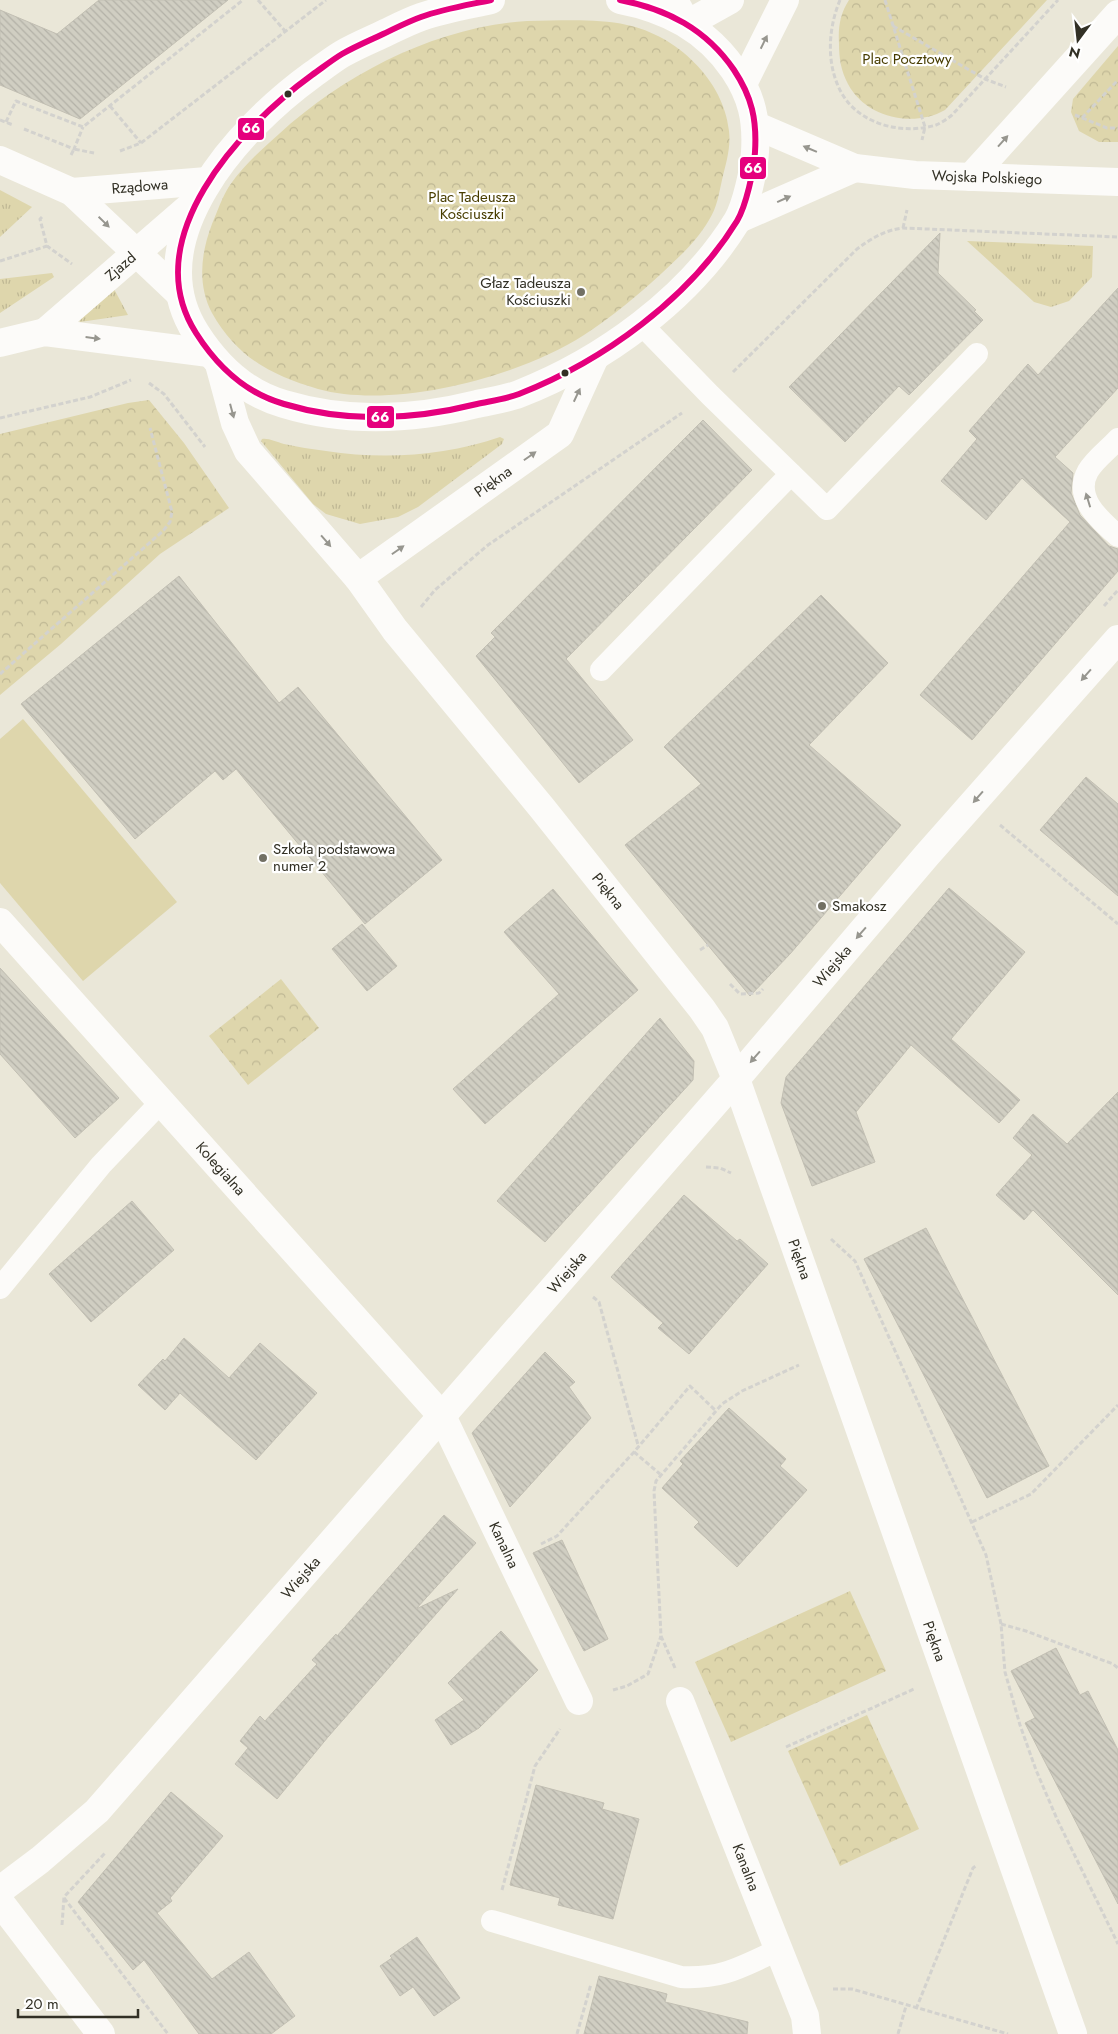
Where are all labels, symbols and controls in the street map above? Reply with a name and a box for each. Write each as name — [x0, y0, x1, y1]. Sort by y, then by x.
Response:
north arrow — [1053, 15, 1103, 65]
one-way arrow — [760, 35, 768, 49]
text: N — [1067, 41, 1083, 64]
park label: Plac Pocztowy — [862, 48, 952, 70]
unlabelled marker — [283, 89, 293, 99]
line badge: 66 — [237, 117, 265, 141]
text: 66 — [242, 118, 260, 138]
one-way arrow — [997, 135, 1009, 147]
one-way arrow — [803, 144, 817, 152]
line badge: 66 — [739, 156, 767, 180]
text: 66 — [744, 158, 762, 178]
street label: Wojska Polskiego — [931, 165, 1043, 190]
street label: Rządowa — [111, 173, 169, 200]
park label: Plac Tadeusza Kościuszki — [428, 186, 516, 225]
one-way arrow — [777, 195, 791, 203]
one-way arrow — [98, 216, 110, 228]
street label: Zjazd — [100, 247, 141, 286]
place label: Głaz Tadeusza Kościuszki — [480, 272, 571, 311]
marker: Głaz Tadeusza Kościuszki — [575, 286, 587, 298]
one-way arrow — [86, 335, 102, 343]
unlabelled marker — [560, 368, 570, 378]
one-way arrow — [573, 388, 582, 403]
one-way arrow — [228, 403, 236, 418]
line badge: 66 — [366, 405, 395, 429]
text: 66 — [371, 407, 389, 427]
one-way arrow — [523, 451, 537, 461]
street label: Piękna — [470, 461, 516, 503]
one-way arrow — [1083, 492, 1091, 507]
one-way arrow — [320, 535, 332, 547]
one-way arrow — [391, 545, 404, 555]
one-way arrow — [1080, 669, 1092, 681]
one-way arrow — [973, 791, 984, 804]
place label: Szkoła podstawowa numer 2 — [273, 838, 395, 877]
marker: Szkoła podstawowa numer 2 — [257, 852, 269, 864]
street label: Piękna — [587, 868, 630, 914]
place label: Smakosz — [832, 895, 887, 917]
marker: Smakosz — [816, 900, 828, 912]
one-way arrow — [855, 927, 866, 940]
street label: Wiejska — [807, 940, 857, 992]
one-way arrow — [749, 1050, 761, 1062]
street label: Kolegialna — [191, 1137, 251, 1200]
street label: Piękna — [782, 1236, 817, 1283]
street label: Wiejska — [542, 1246, 592, 1299]
street label: Kanalna — [483, 1518, 525, 1572]
street label: Wiejska — [276, 1551, 326, 1604]
street label: Piękna — [917, 1618, 952, 1665]
street label: Kanalna — [727, 1840, 765, 1894]
scale bar — [18, 1986, 138, 2018]
text: 20 m — [25, 1993, 59, 2015]

